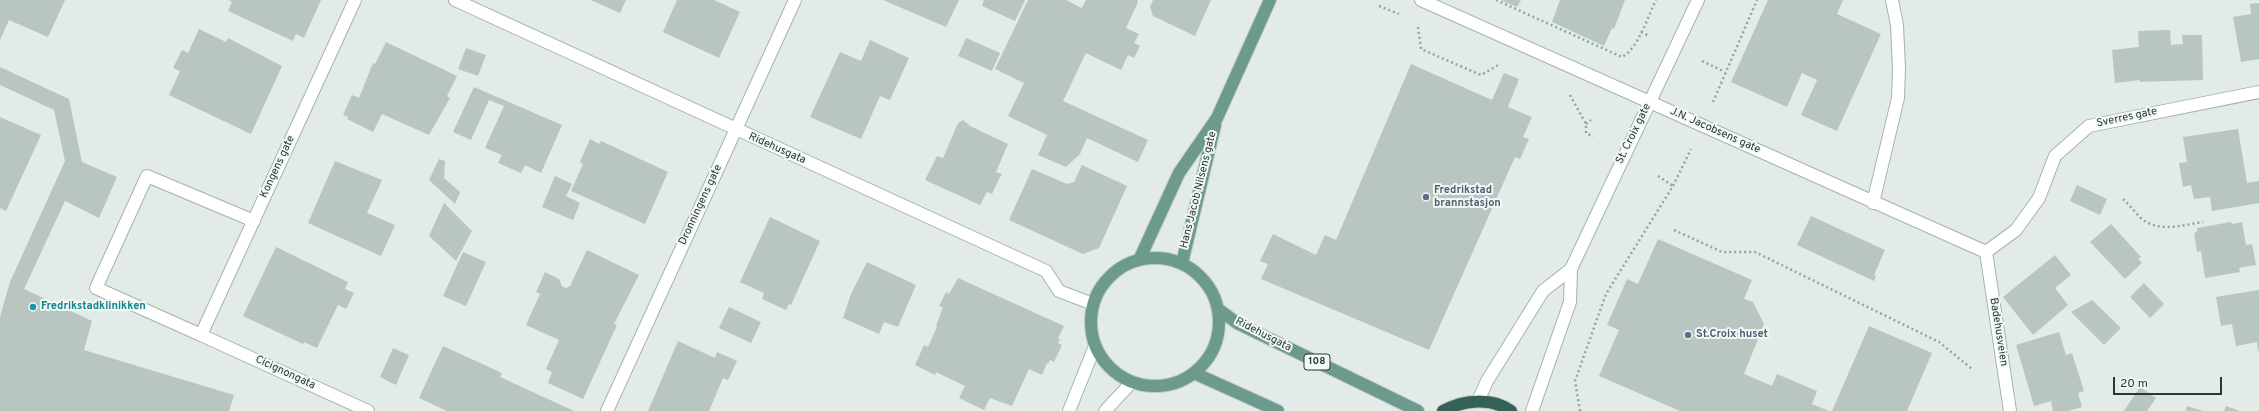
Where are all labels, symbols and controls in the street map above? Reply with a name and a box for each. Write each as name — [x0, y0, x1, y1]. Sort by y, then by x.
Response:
street label: St. Croix gate — [1614, 102, 1654, 166]
street label: J.N. Jacobsens gate — [1668, 105, 1762, 157]
street label: Sverres gate — [2095, 105, 2159, 131]
street label: Ridehusgata — [746, 130, 808, 168]
street label: Hans Jacob Nilsens gate — [1178, 130, 1220, 250]
street label: Kongens gate — [258, 134, 298, 200]
street label: Dronningens gate — [677, 163, 725, 247]
place label: Fredrikstad brannstasjon — [1434, 184, 1501, 210]
marker: Fredrikstad brannstasjon — [1421, 192, 1431, 202]
street label: Badehusveien — [1986, 297, 2010, 367]
place label: Fredrikstadklinikken — [41, 300, 146, 314]
marker: Fredrikstadklinikken — [28, 302, 38, 312]
street label: Ridehusgata — [1233, 315, 1293, 355]
place label: St.Croix huset — [1696, 328, 1768, 342]
marker: St.Croix huset — [1683, 330, 1693, 340]
street label: Cicignongata — [253, 353, 317, 393]
road number: 108 — [1304, 354, 1330, 370]
scale bar — [2115, 369, 2224, 395]
text: 20 m — [2120, 376, 2148, 392]

